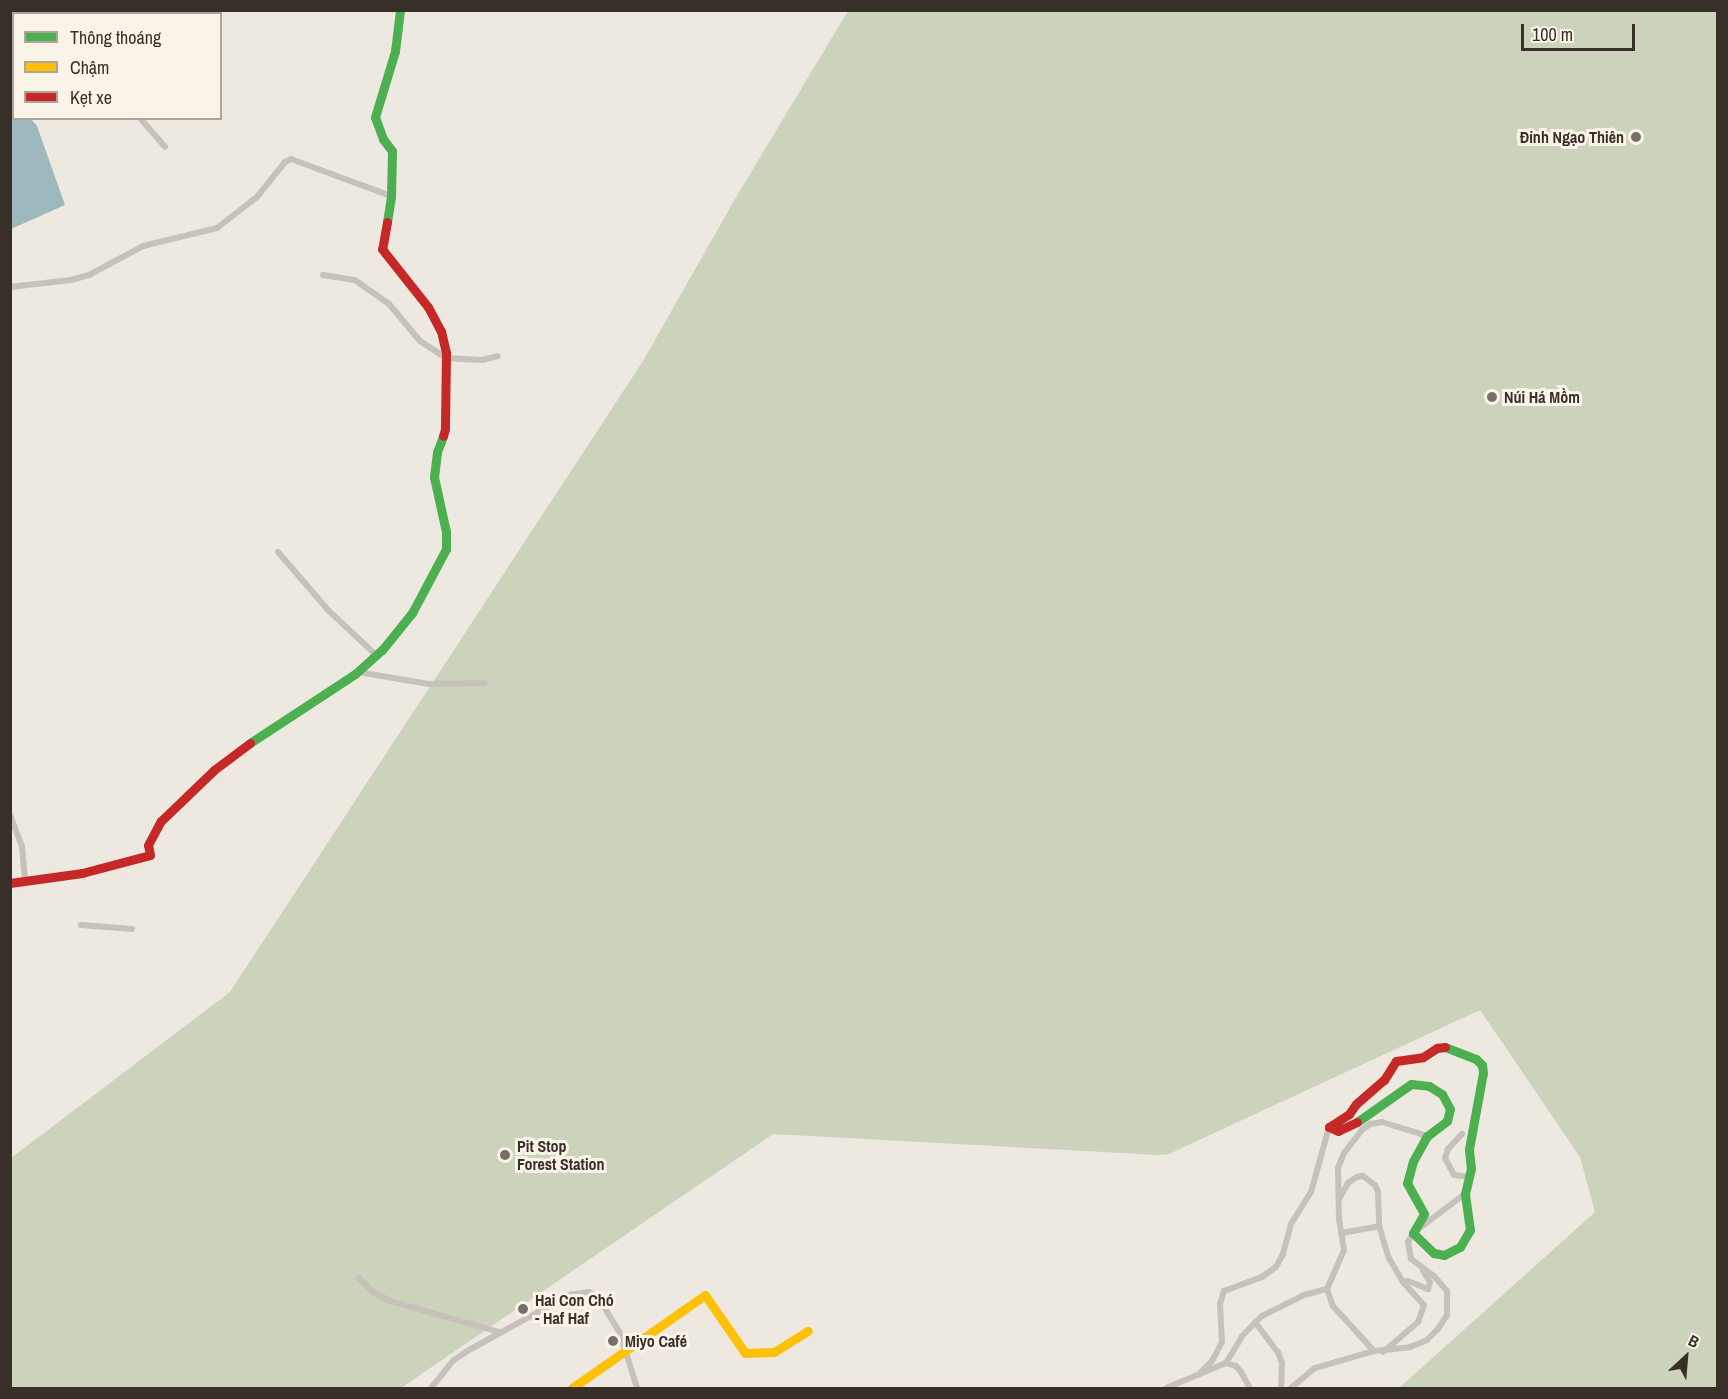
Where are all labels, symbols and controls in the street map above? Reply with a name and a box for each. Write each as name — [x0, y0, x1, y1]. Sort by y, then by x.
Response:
legend — [12, 12, 222, 120]
scale bar — [1524, 12, 1638, 50]
text: 100 m — [1532, 22, 1573, 47]
text: Thông thoáng — [70, 25, 161, 50]
text: Chậm — [70, 55, 109, 80]
text: Kẹt xe — [70, 85, 112, 110]
place label: Đỉnh Ngạo Thiên — [1520, 127, 1624, 147]
marker: Đỉnh Ngạo Thiên — [1629, 130, 1643, 144]
place label: Núi Há Mồm — [1504, 387, 1580, 407]
marker: Núi Há Mồm — [1485, 390, 1499, 404]
place label: Pit Stop Forest Station — [517, 1136, 605, 1174]
marker: Pit Stop Forest Station — [498, 1148, 512, 1162]
place label: Hai Con Chó - Haf Haf — [535, 1290, 614, 1328]
marker: Hai Con Chó - Haf Haf — [516, 1302, 530, 1316]
north arrow — [1656, 1327, 1716, 1387]
text: B — [1685, 1329, 1703, 1353]
place label: Miyo Café — [625, 1331, 687, 1351]
marker: Miyo Café — [606, 1334, 620, 1348]

